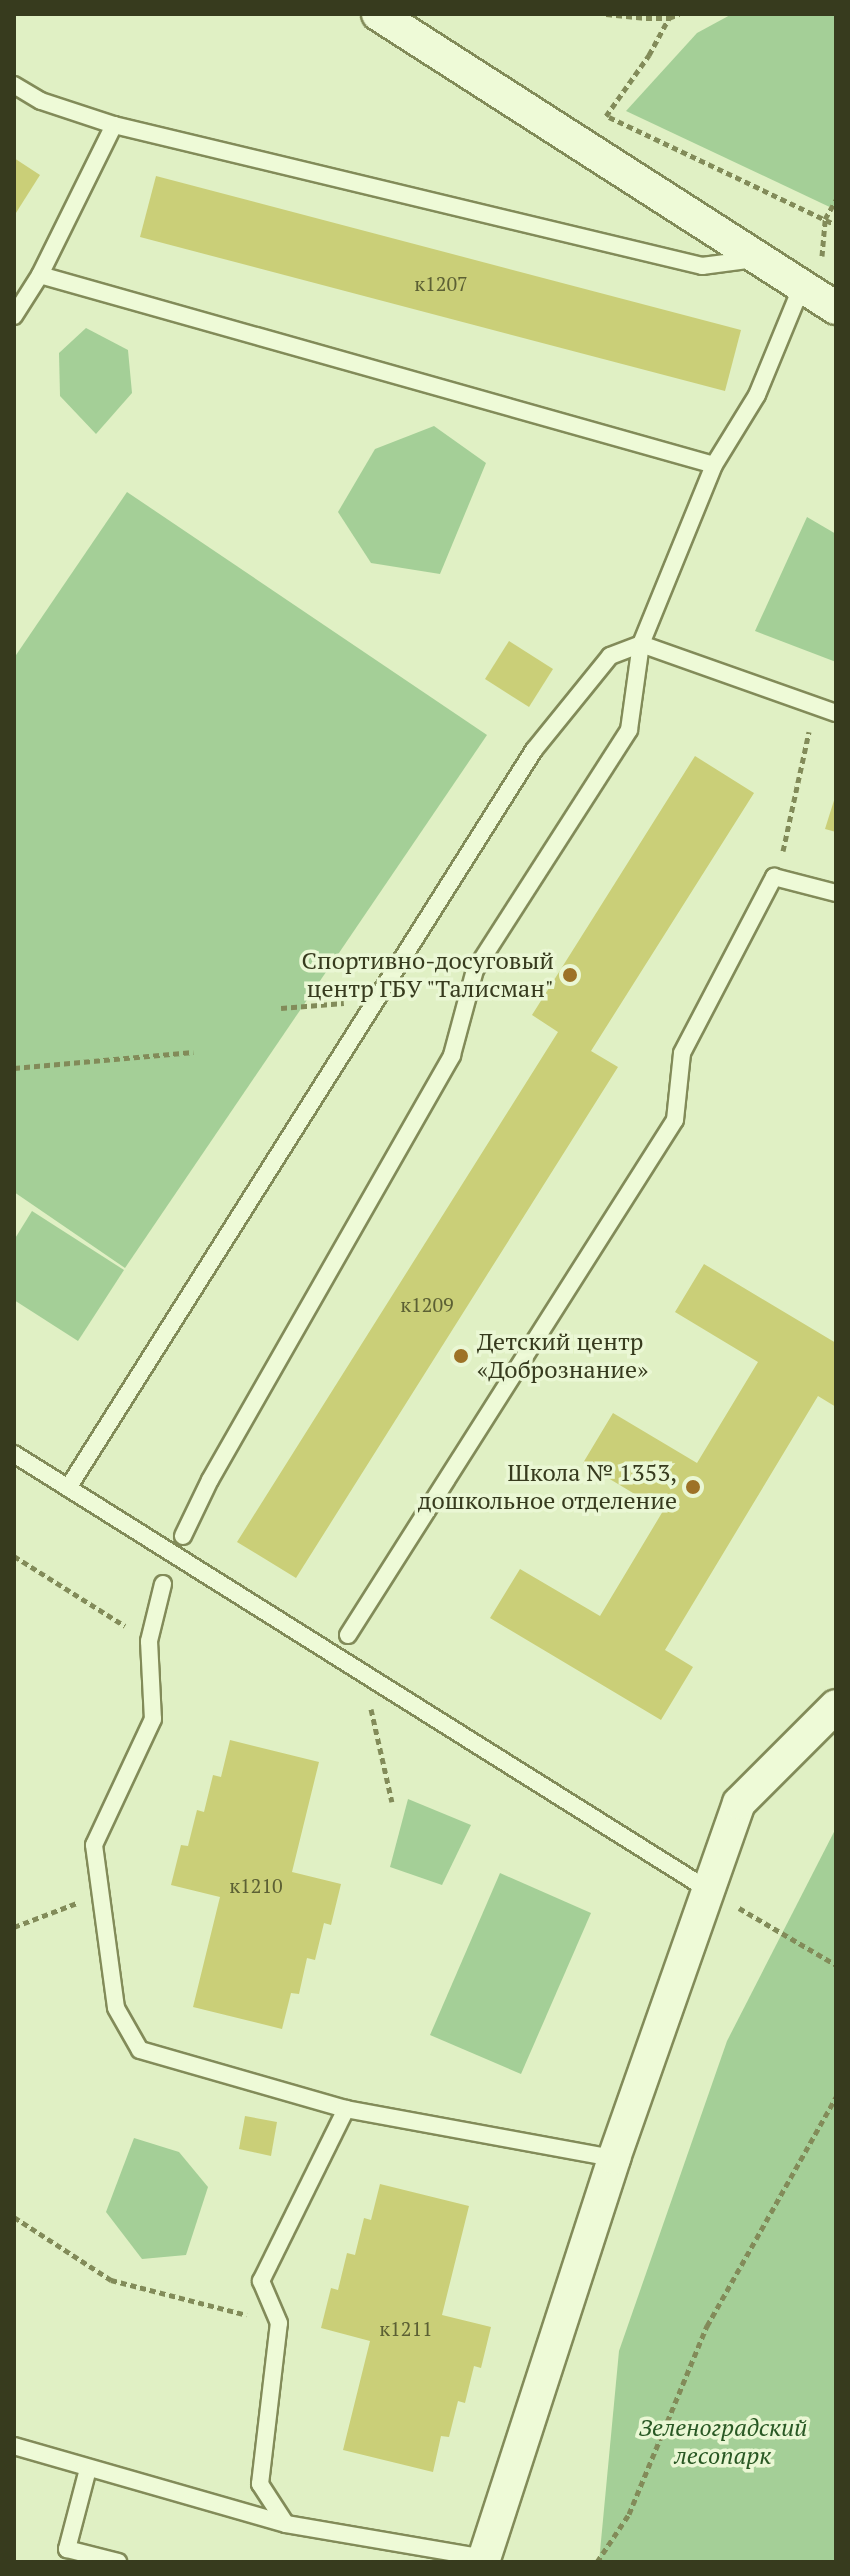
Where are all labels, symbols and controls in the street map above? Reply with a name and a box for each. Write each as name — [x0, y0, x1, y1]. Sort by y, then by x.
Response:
house number: к1207 — [414, 271, 468, 295]
place label: Спортивно-досуговый центр ГБУ "Талисман" — [302, 947, 554, 1003]
marker: Спортивно-досуговый центр ГБУ "Талисман" — [561, 966, 579, 984]
house number: к1209 — [400, 1292, 454, 1316]
place label: Детский центр «Добрознание» — [477, 1328, 648, 1384]
marker: Детский центр «Добрознание» — [452, 1347, 470, 1365]
place label: Школа № 1353, дошкольное отделение — [418, 1459, 677, 1515]
marker: Школа № 1353, дошкольное отделение — [684, 1478, 702, 1496]
house number: к1210 — [229, 1873, 283, 1897]
house number: к1211 — [379, 2316, 433, 2340]
park label: Зеленоградский лесопарк — [639, 2414, 807, 2470]

